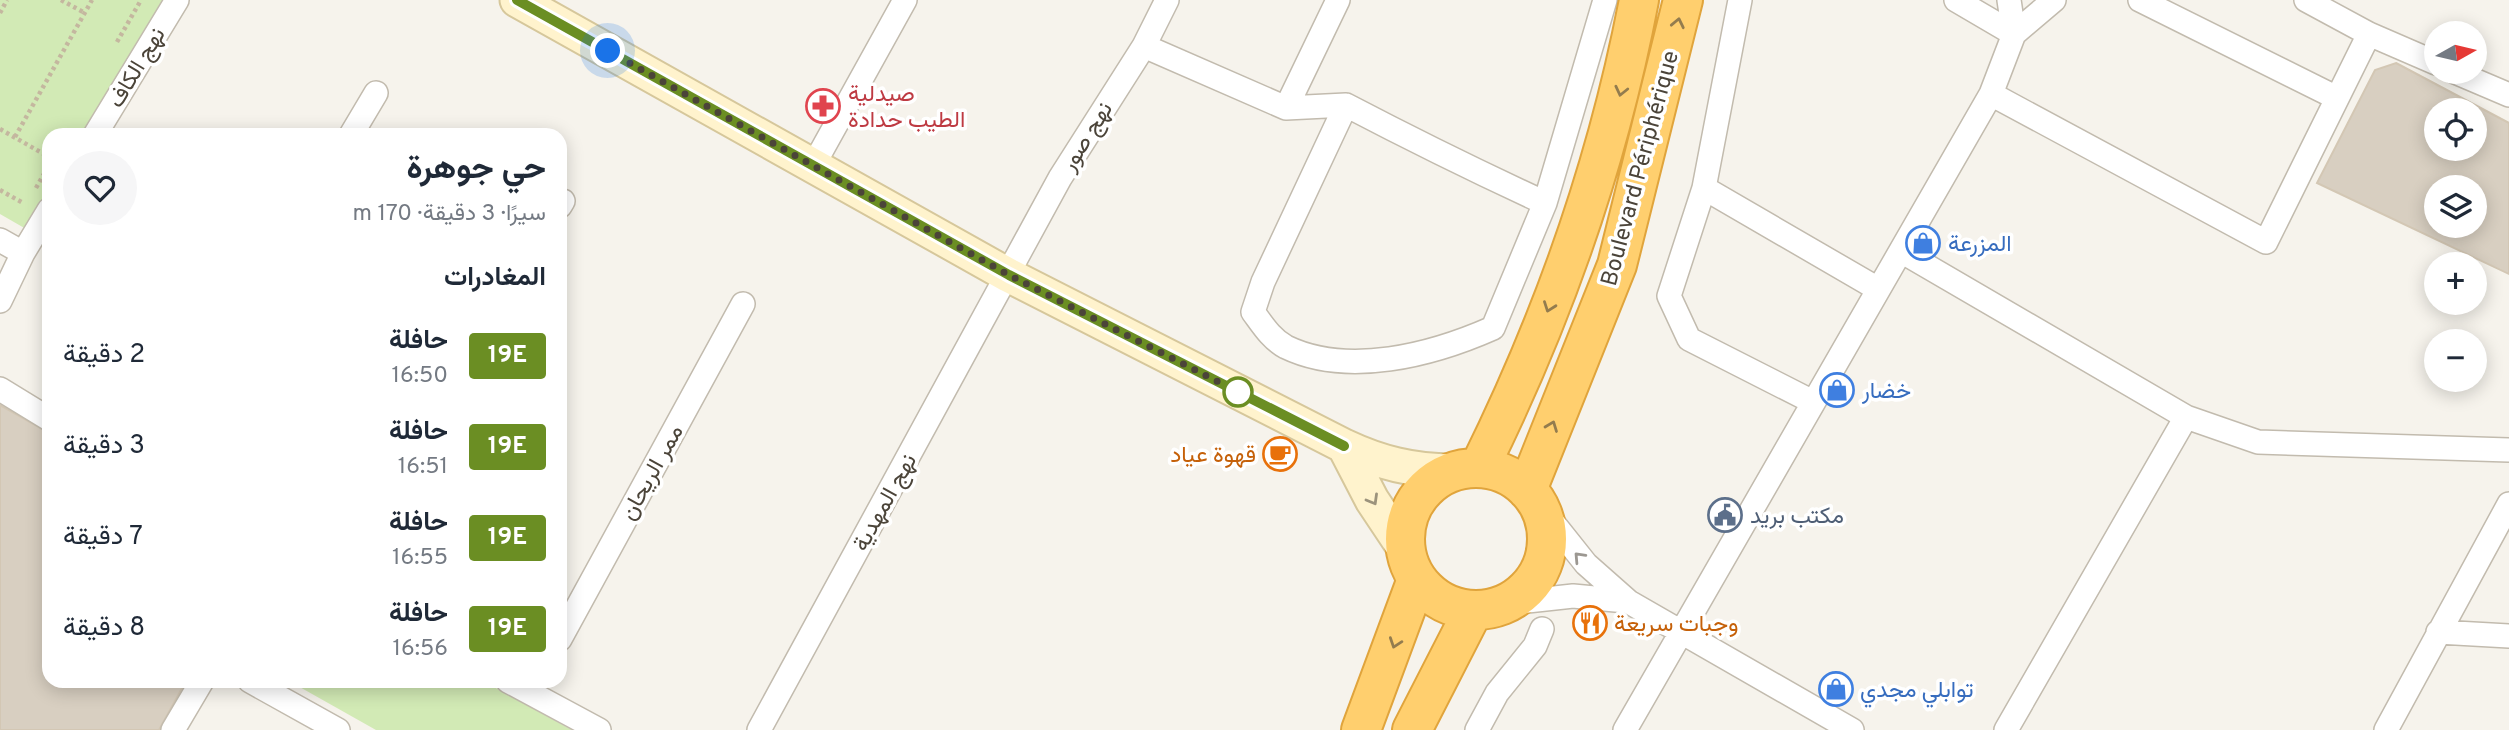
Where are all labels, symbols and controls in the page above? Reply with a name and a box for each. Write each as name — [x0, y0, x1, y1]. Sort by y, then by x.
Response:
one-way arrow — [1670, 17, 1684, 29]
north arrow — [2424, 21, 2487, 84]
map controls — [2424, 21, 2487, 392]
street label: نهج الكاف — [103, 23, 173, 114]
your location — [590, 33, 625, 68]
street label: Boulevard Périphérique — [1596, 48, 1687, 290]
place label: صيدلية الطيب حدادة — [848, 81, 965, 136]
one-way arrow — [1614, 85, 1629, 97]
pharmacy icon: صيدلية الطيب حدادة — [804, 87, 842, 125]
street label: نهج صور — [1055, 97, 1121, 178]
button: locate — [2424, 98, 2487, 161]
text: حي جوهرة — [406, 149, 546, 191]
button: heart — [63, 151, 137, 225]
button: layers — [2424, 175, 2487, 238]
text: سيرًا · 3 دقيقة · 170 m — [352, 200, 546, 229]
shop icon: المزرعة — [1904, 224, 1942, 262]
place label: المزرعة — [1948, 231, 2012, 260]
button: + — [2424, 252, 2487, 315]
text: المغادرات — [444, 262, 546, 295]
one-way arrow — [1543, 300, 1557, 312]
text: حافلة — [389, 325, 448, 358]
button: − — [2424, 329, 2487, 392]
text: 2 دقيقة — [63, 339, 145, 372]
text: 19E — [488, 341, 527, 371]
text: 16:50 — [392, 362, 448, 391]
shop icon: خضار — [1818, 371, 1856, 409]
unlabelled marker — [1223, 377, 1253, 407]
place label: خضار — [1861, 378, 1911, 407]
text: حافلة — [389, 416, 448, 449]
street label: ممر الريحان — [615, 420, 691, 526]
one-way arrow — [1544, 421, 1558, 433]
text: 3 دقيقة — [63, 430, 145, 463]
text: 19E — [488, 432, 527, 462]
cafe icon: قهوة عياد — [1261, 435, 1299, 473]
place label: قهوة عياد — [1170, 442, 1256, 471]
street label: نهج المهدية — [848, 449, 925, 557]
text: 16:51 — [398, 453, 448, 482]
one-way arrow — [1364, 492, 1377, 505]
public building icon: مكتب بريد — [1706, 496, 1744, 534]
place label: مكتب بريد — [1750, 503, 1844, 532]
text: حافلة — [389, 507, 448, 540]
text: 7 دقيقة — [63, 521, 143, 554]
text: 19E — [488, 523, 527, 553]
text: 16:55 — [392, 544, 448, 573]
one-way arrow — [1575, 552, 1588, 565]
text: حافلة — [389, 598, 448, 631]
restaurant icon: وجبات سريعة — [1571, 604, 1609, 642]
place label: وجبات سريعة — [1614, 611, 1738, 640]
text: 8 دقيقة — [63, 612, 145, 645]
text: 19E — [488, 614, 527, 644]
text: 16:56 — [393, 635, 448, 664]
one-way arrow — [1389, 637, 1403, 649]
shop icon: توابلي مجدي — [1817, 670, 1855, 708]
place label: توابلي مجدي — [1860, 677, 1973, 708]

